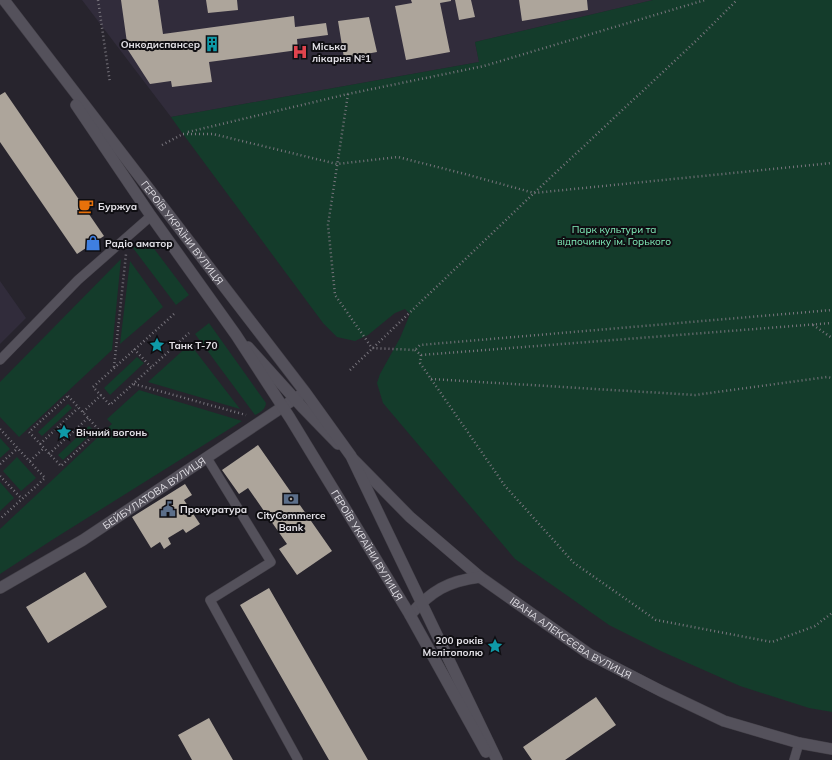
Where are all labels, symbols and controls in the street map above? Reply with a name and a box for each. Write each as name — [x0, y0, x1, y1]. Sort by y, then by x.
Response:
building icon: Онкодиспансер — [203, 35, 221, 53]
place label: Онкодиспансер — [121, 38, 200, 51]
place label: Міська лікарня №1 — [312, 40, 371, 65]
hospital icon: Міська лікарня №1 — [291, 43, 309, 61]
street label: ГЕРОЇВ УКРАЇНИ ВУЛИЦЯ — [138, 178, 226, 287]
cafe icon: Буржуа — [77, 197, 95, 215]
place label: Буржуа — [98, 200, 137, 213]
park label: Парк культури та відпочинку ім. Горького — [557, 223, 671, 248]
shop icon: Радіо аматор — [84, 234, 102, 252]
place label: Радіо аматор — [105, 237, 173, 250]
place icon: Танк Т-70 — [148, 336, 166, 354]
place label: Танк Т-70 — [169, 339, 217, 352]
place icon: Вічний вогонь — [55, 423, 73, 441]
place label: Вічний вогонь — [76, 426, 147, 439]
street label: БЕЙБУЛАТОВА ВУЛИЦЯ — [100, 454, 208, 532]
street label: ГЕРОЇВ УКРАЇНИ ВУЛИЦЯ — [328, 487, 406, 603]
bank icon: CityCommerce Bank — [282, 490, 300, 508]
public building icon: Прокуратура — [159, 500, 177, 518]
place label: Прокуратура — [180, 503, 247, 516]
place label: CityCommerce Bank — [257, 509, 326, 534]
street label: ІВАНА АЛЕКСЄЄВА ВУЛИЦЯ — [507, 594, 634, 682]
place label: 200 років Мелітополю — [422, 634, 483, 659]
place icon: 200 років Мелітополю — [486, 637, 504, 655]

